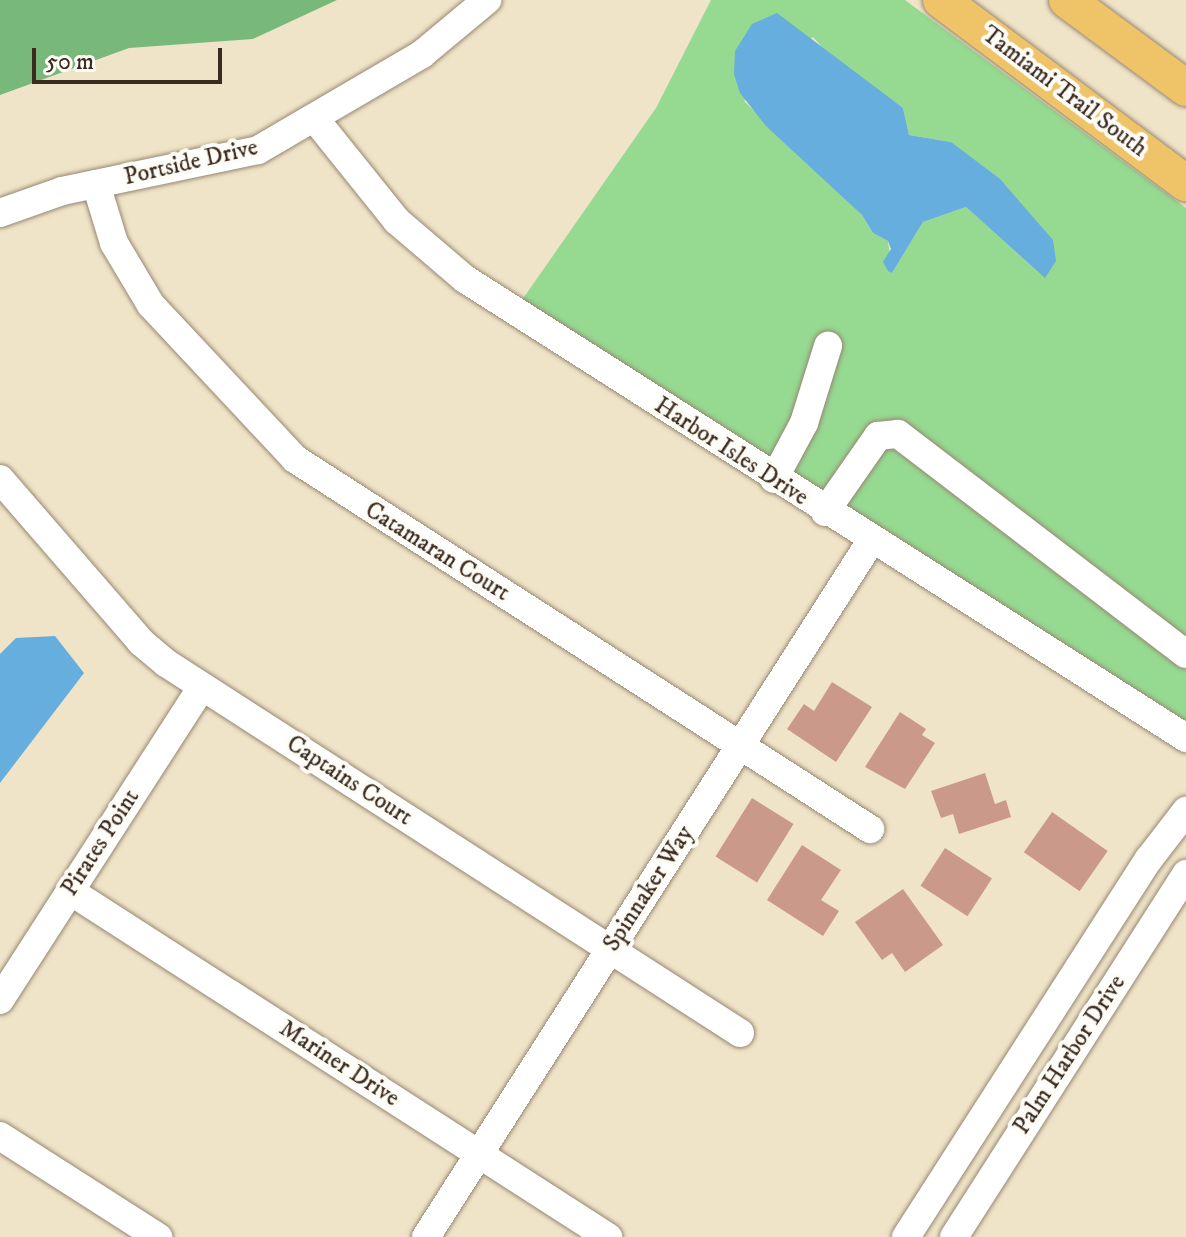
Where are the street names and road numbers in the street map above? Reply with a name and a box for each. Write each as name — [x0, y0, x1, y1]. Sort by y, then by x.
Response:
street label: Tamiami Trail South — [976, 20, 1152, 164]
street label: Portside Drive — [121, 134, 261, 192]
street label: Harbor Isles Drive — [649, 392, 813, 512]
street label: Catamaran Court — [359, 496, 515, 608]
street label: Captains Court — [281, 730, 417, 832]
street label: Pirates Point — [56, 784, 146, 902]
street label: Spinnaker Way — [598, 821, 700, 957]
street label: Palm Harbor Drive — [1008, 970, 1132, 1140]
street label: Mariner Drive — [274, 1015, 404, 1113]

